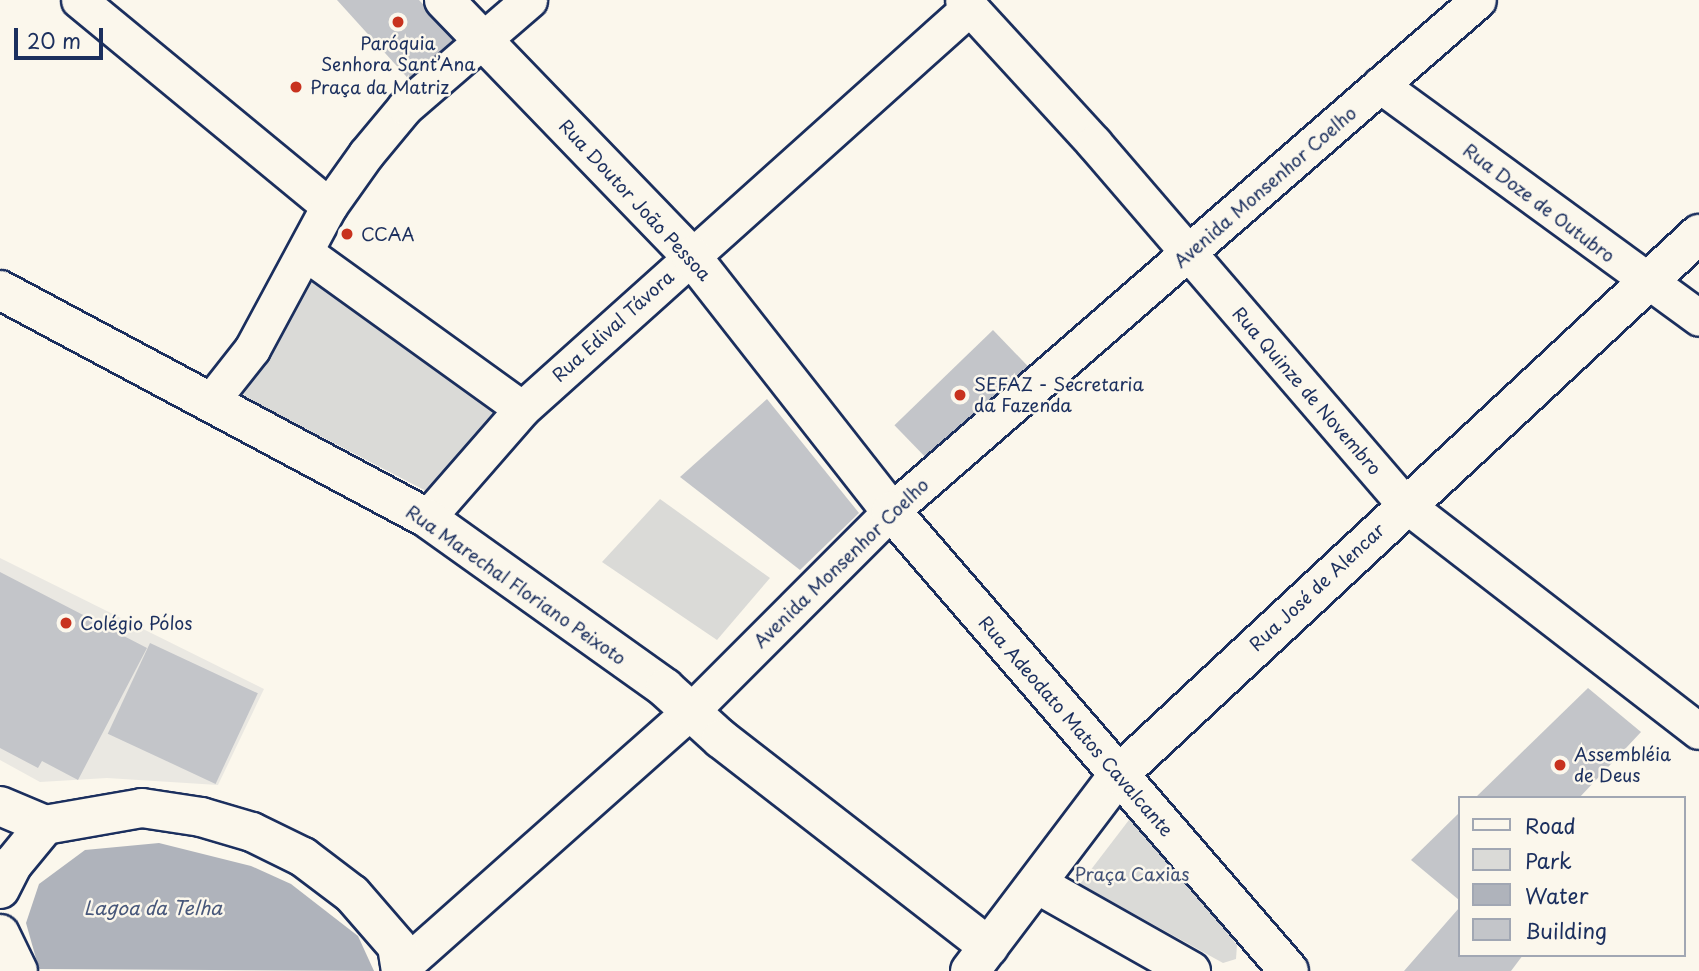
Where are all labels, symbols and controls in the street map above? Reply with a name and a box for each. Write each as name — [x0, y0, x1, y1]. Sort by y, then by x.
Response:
scale bar — [18, 14, 107, 58]
marker: Paróquia Senhora Sant’Ana — [390, 14, 406, 30]
text: 20 m — [27, 24, 81, 56]
place label: Paróquia Senhora Sant’Ana — [320, 33, 476, 76]
place label: Praça da Matriz — [310, 76, 451, 98]
marker: Praça da Matriz — [288, 79, 304, 95]
street label: Avenida Monsenhor Coelho — [1169, 102, 1361, 272]
street label: Rua Doutor João Pessoa — [555, 115, 715, 285]
street label: Rua Doze de Outubro — [1458, 138, 1620, 268]
place label: CCAA — [361, 223, 414, 245]
marker: CCAA — [339, 226, 355, 242]
street label: Rua Edival Távora — [548, 266, 678, 386]
street label: Rua Quinze de Novembro — [1227, 302, 1387, 480]
place label: SEFAZ - Secretaria da Fazenda — [974, 374, 1143, 416]
marker: SEFAZ - Secretaria da Fazenda — [952, 387, 968, 403]
street label: Avenida Monsenhor Coelho — [749, 474, 933, 652]
street label: Rua Marechal Floriano Peixoto — [401, 500, 631, 670]
street label: Rua José de Alencar — [1245, 518, 1389, 656]
street label: Rua Adeodato Matos Cavalcante — [974, 611, 1178, 841]
place label: Colégio Pólos — [80, 612, 193, 634]
marker: Colégio Pólos — [58, 615, 74, 631]
place label: Assembléia de Deus — [1574, 744, 1671, 786]
marker: Assembléia de Deus — [1552, 757, 1568, 773]
legend — [1458, 796, 1685, 957]
text: Road — [1525, 809, 1576, 841]
text: Park — [1525, 844, 1572, 876]
park label: Praça Caxias — [1074, 863, 1190, 885]
text: Water — [1525, 879, 1588, 911]
water label: Lagoa da Telha — [83, 897, 223, 919]
text: Building — [1525, 914, 1607, 946]

